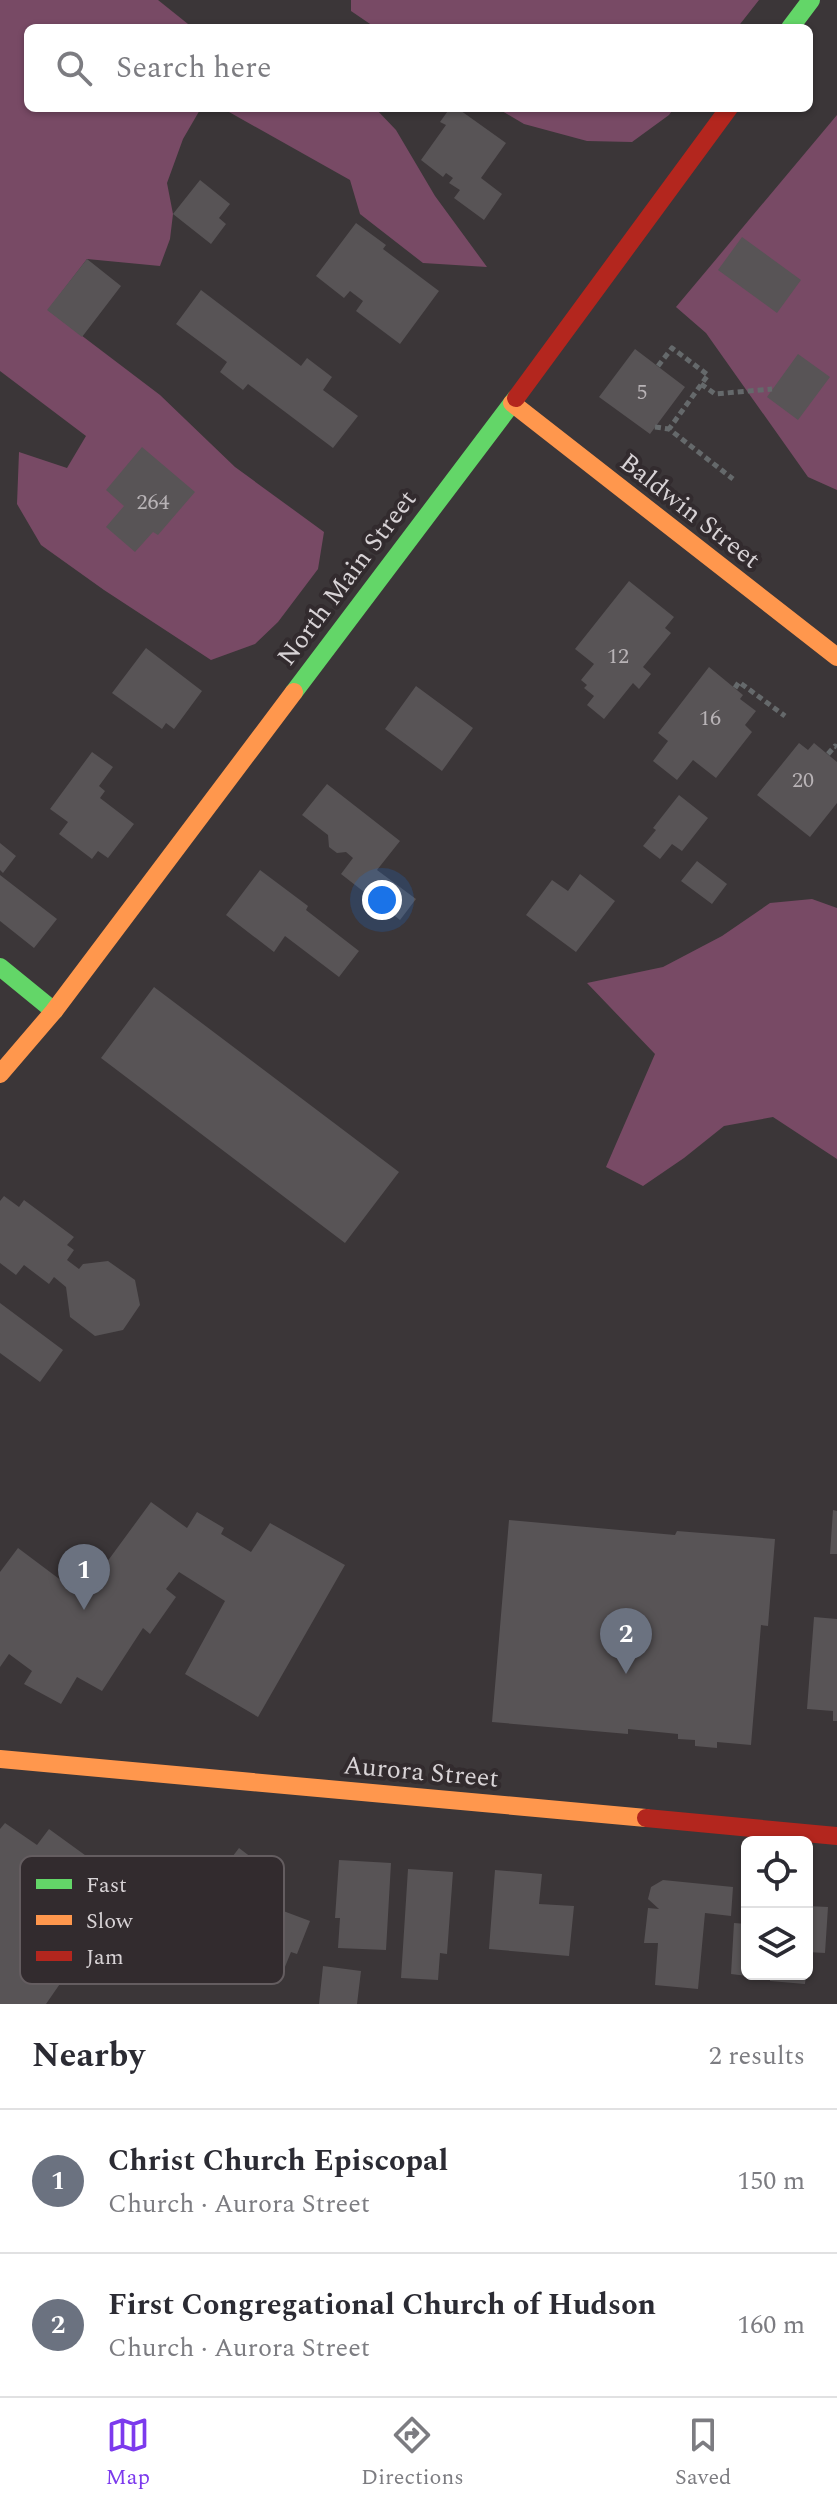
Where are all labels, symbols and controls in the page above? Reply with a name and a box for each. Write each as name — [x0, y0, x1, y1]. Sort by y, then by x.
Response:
search box — [24, 24, 813, 112]
text: Search here — [116, 45, 272, 91]
icon: search — [52, 46, 96, 90]
house number: 5 — [636, 376, 648, 409]
street label: Baldwin Street — [611, 443, 769, 579]
street label: North Main Street — [267, 481, 427, 675]
house number: 264 — [136, 486, 170, 519]
house number: 12 — [607, 640, 629, 673]
house number: 16 — [699, 702, 721, 735]
house number: 20 — [792, 764, 814, 797]
your location — [362, 880, 402, 920]
pin: 1 — [58, 1544, 110, 1610]
pin: 2 — [600, 1608, 652, 1674]
street label: Aurora Street — [342, 1745, 500, 1799]
map controls — [741, 1836, 813, 1980]
button: locate — [741, 1836, 813, 1908]
legend — [20, 1856, 284, 1984]
text: Fast — [86, 1869, 127, 1902]
text: Slow — [86, 1905, 134, 1938]
button: layers — [741, 1908, 813, 1980]
text: Jam — [86, 1941, 124, 1974]
text: Nearby — [32, 2030, 145, 2082]
text: 2 results — [709, 2036, 805, 2076]
text: Christ Church Episcopal — [108, 2138, 448, 2184]
text: 1 — [51, 2161, 65, 2201]
text: 150 m — [737, 2161, 805, 2201]
text: Church · Aurora Street — [108, 2184, 370, 2224]
text: First Congregational Church of Hudson — [108, 2282, 656, 2328]
text: 2 — [51, 2305, 65, 2345]
text: 160 m — [737, 2305, 805, 2345]
text: Church · Aurora Street — [108, 2328, 370, 2368]
tab: Map — [106, 2413, 150, 2494]
tab: Directions — [361, 2413, 464, 2494]
tab: Saved — [675, 2413, 731, 2494]

